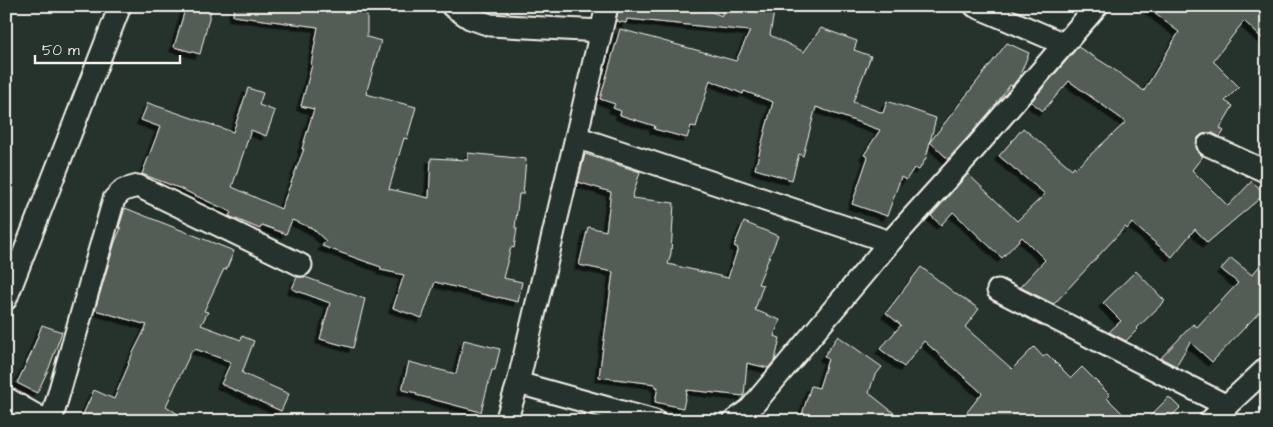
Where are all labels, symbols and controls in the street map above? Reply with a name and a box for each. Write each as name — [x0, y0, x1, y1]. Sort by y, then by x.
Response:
scale bar — [35, 32, 180, 64]
text: 50 m — [42, 40, 80, 61]

